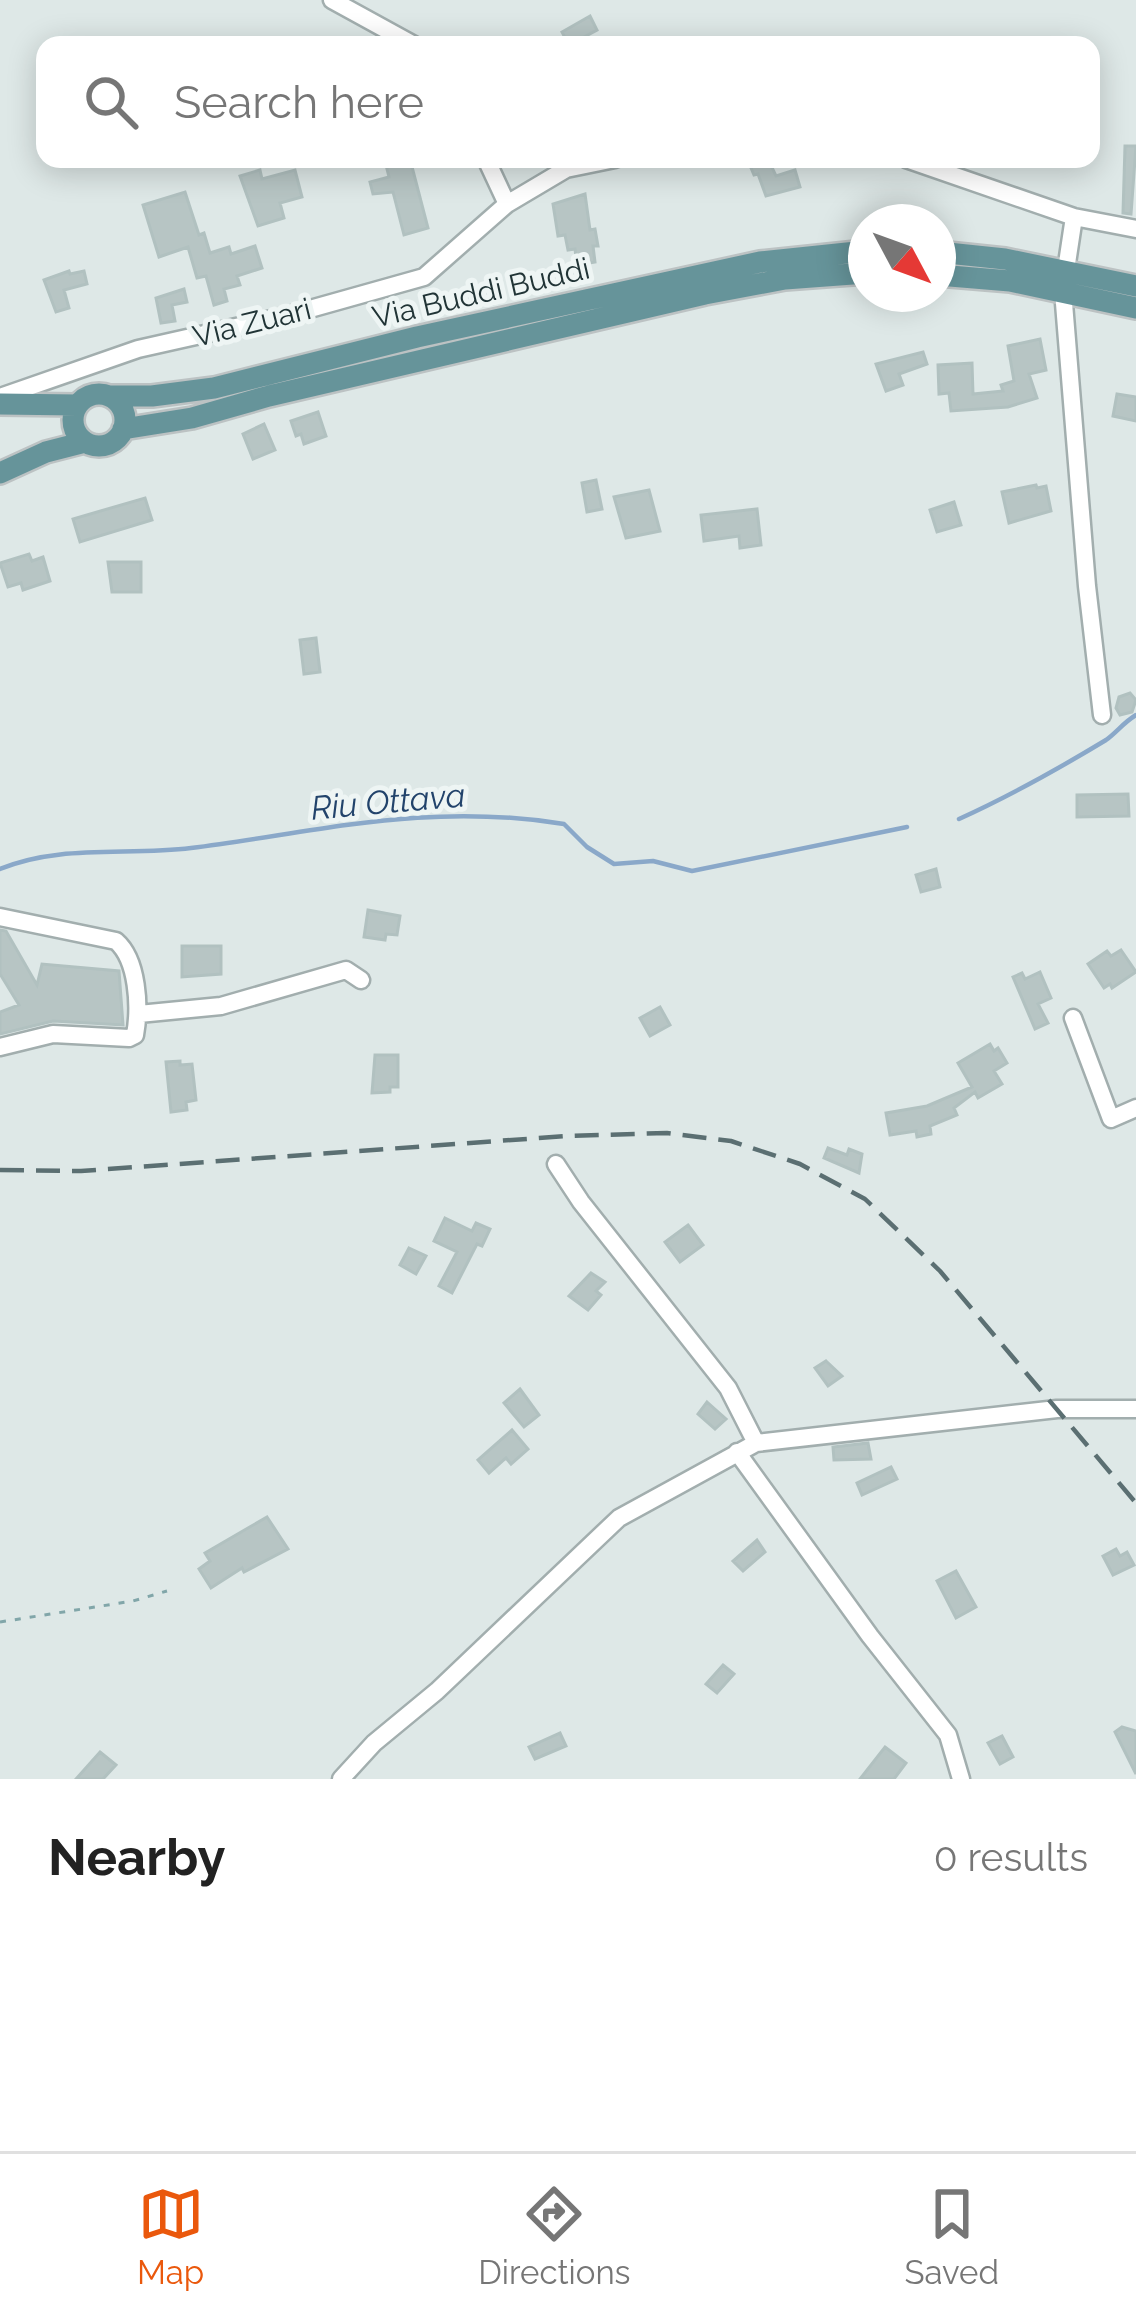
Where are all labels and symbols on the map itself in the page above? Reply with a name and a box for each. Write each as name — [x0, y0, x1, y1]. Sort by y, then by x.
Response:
north arrow — [848, 204, 956, 312]
street label: Via Buddi Buddi — [369, 251, 593, 335]
street label: Via Zuari — [189, 291, 315, 354]
water label: Riu Ottava — [309, 775, 467, 828]

